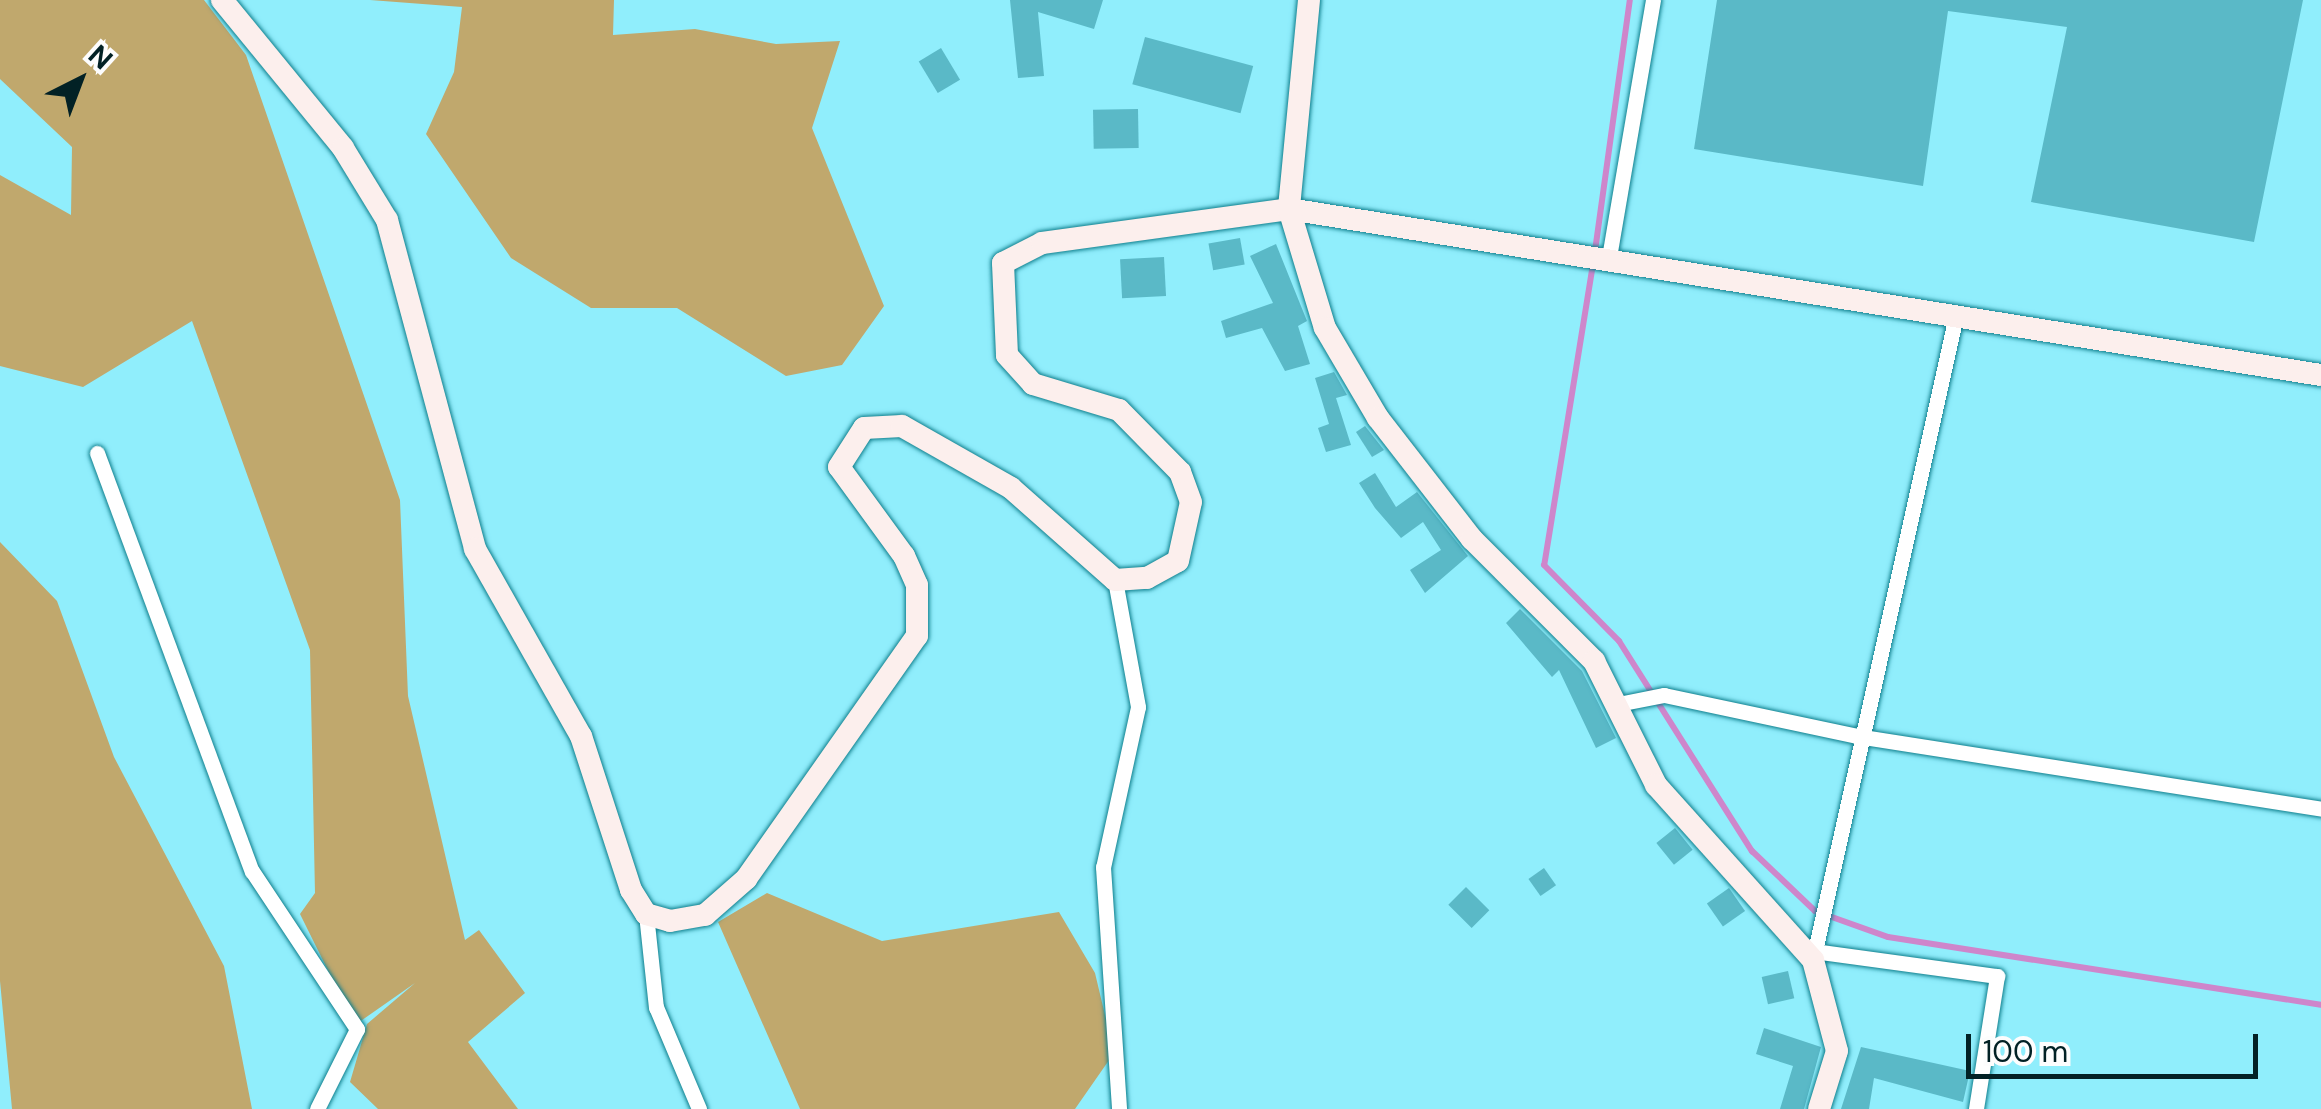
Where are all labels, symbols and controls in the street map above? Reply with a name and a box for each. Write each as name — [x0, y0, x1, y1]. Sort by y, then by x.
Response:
north arrow — [30, 30, 130, 130]
text: N — [80, 37, 120, 78]
scale bar — [1971, 1014, 2264, 1076]
text: 100 m — [1983, 1032, 2068, 1071]

